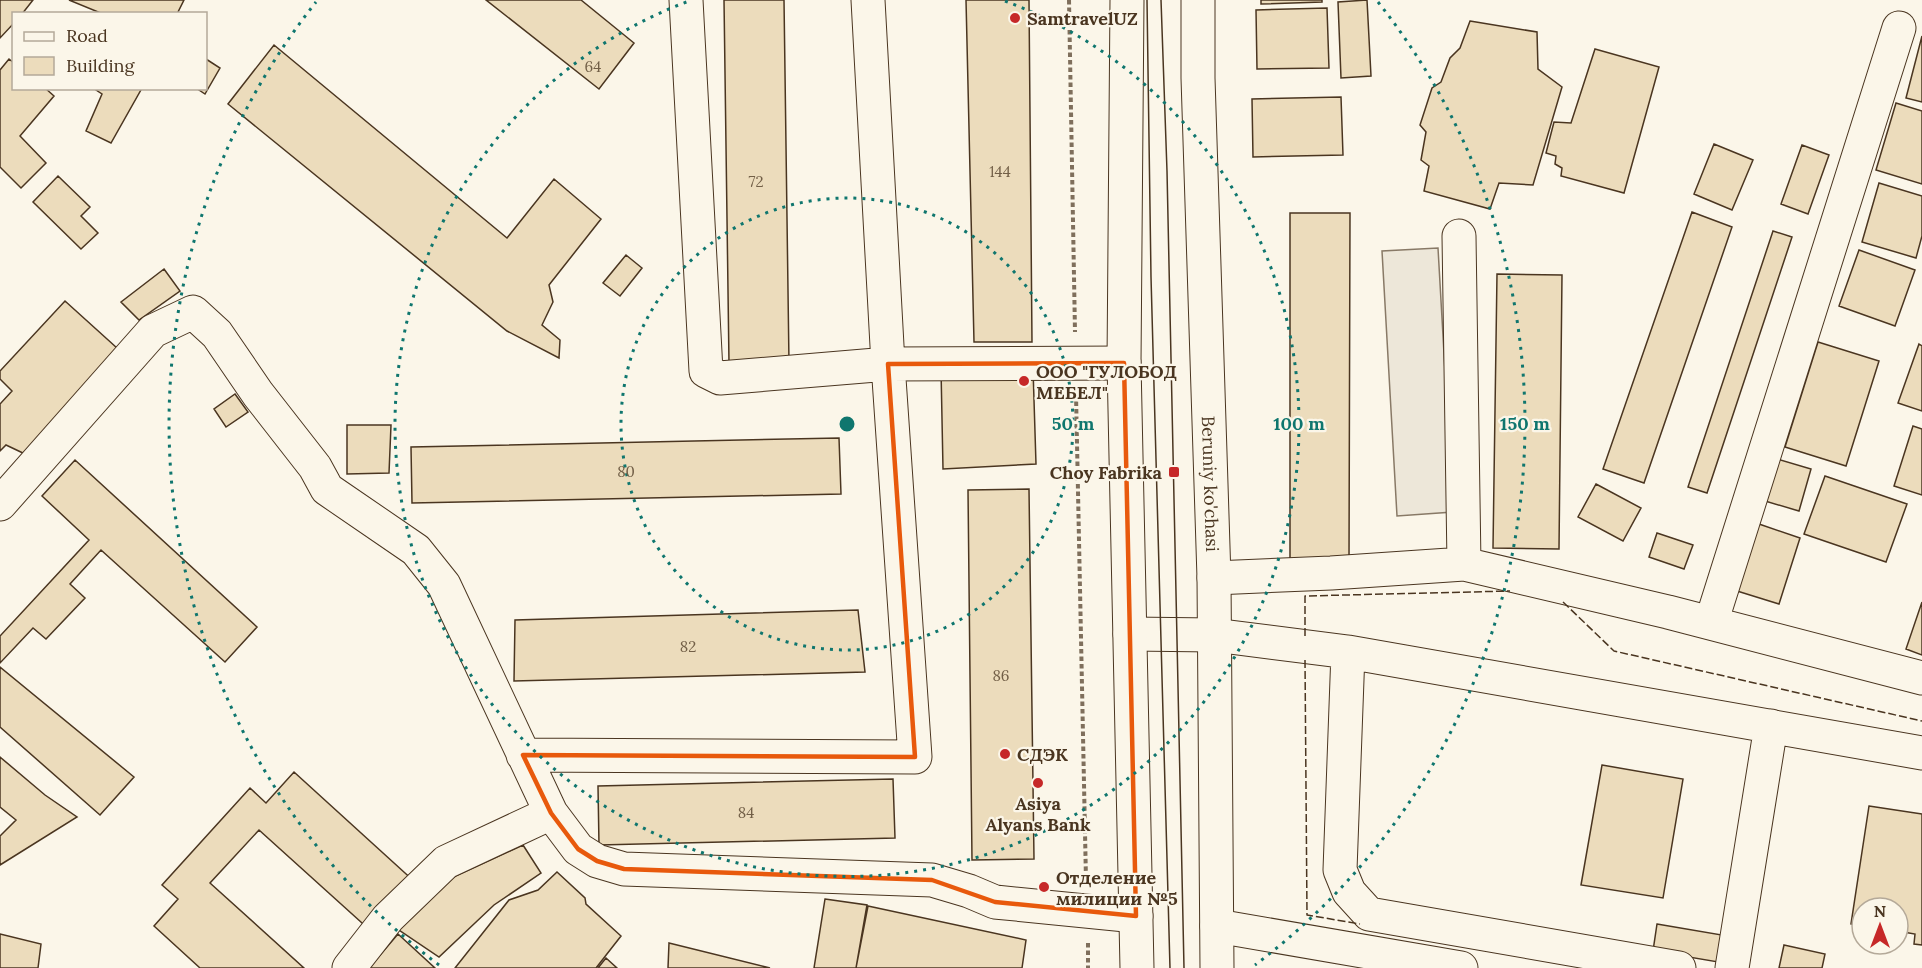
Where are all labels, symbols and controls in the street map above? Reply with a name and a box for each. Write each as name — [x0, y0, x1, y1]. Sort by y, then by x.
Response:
place label: SamtravelUZ — [1027, 7, 1138, 30]
marker: SamtravelUZ — [1008, 11, 1022, 25]
legend — [12, 12, 207, 90]
text: Road — [66, 24, 108, 47]
text: Building — [66, 54, 136, 77]
house number: 64 — [585, 57, 601, 76]
house number: 144 — [989, 162, 1011, 181]
house number: 72 — [749, 172, 763, 191]
place label: ООО "ГУЛОБОД МЕБЕЛ" — [1036, 360, 1177, 404]
marker: ООО "ГУЛОБОД МЕБЕЛ" — [1017, 374, 1031, 388]
text: 50 m — [1052, 412, 1095, 435]
text: 100 m — [1273, 412, 1325, 435]
text: 150 m — [1500, 412, 1550, 435]
centre of rings — [837, 414, 857, 434]
street label: Beruniy ko'chasi — [1197, 415, 1225, 552]
place label: Choy Fabrika — [1050, 461, 1163, 484]
house number: 80 — [617, 462, 635, 481]
marker: Choy Fabrika — [1167, 465, 1181, 479]
house number: 82 — [680, 637, 696, 656]
house number: 86 — [992, 666, 1010, 685]
place label: СДЭК — [1017, 743, 1068, 766]
marker: СДЭК — [998, 747, 1012, 761]
marker: Asiya Alyans Bank — [1031, 776, 1045, 790]
place label: Asiya Alyans Bank — [985, 792, 1091, 836]
house number: 84 — [738, 803, 754, 822]
place label: Отделение милиции №5 — [1056, 866, 1178, 910]
marker: Отделение милиции №5 — [1037, 880, 1051, 894]
north arrow — [1850, 896, 1910, 956]
text: N — [1874, 901, 1886, 921]

